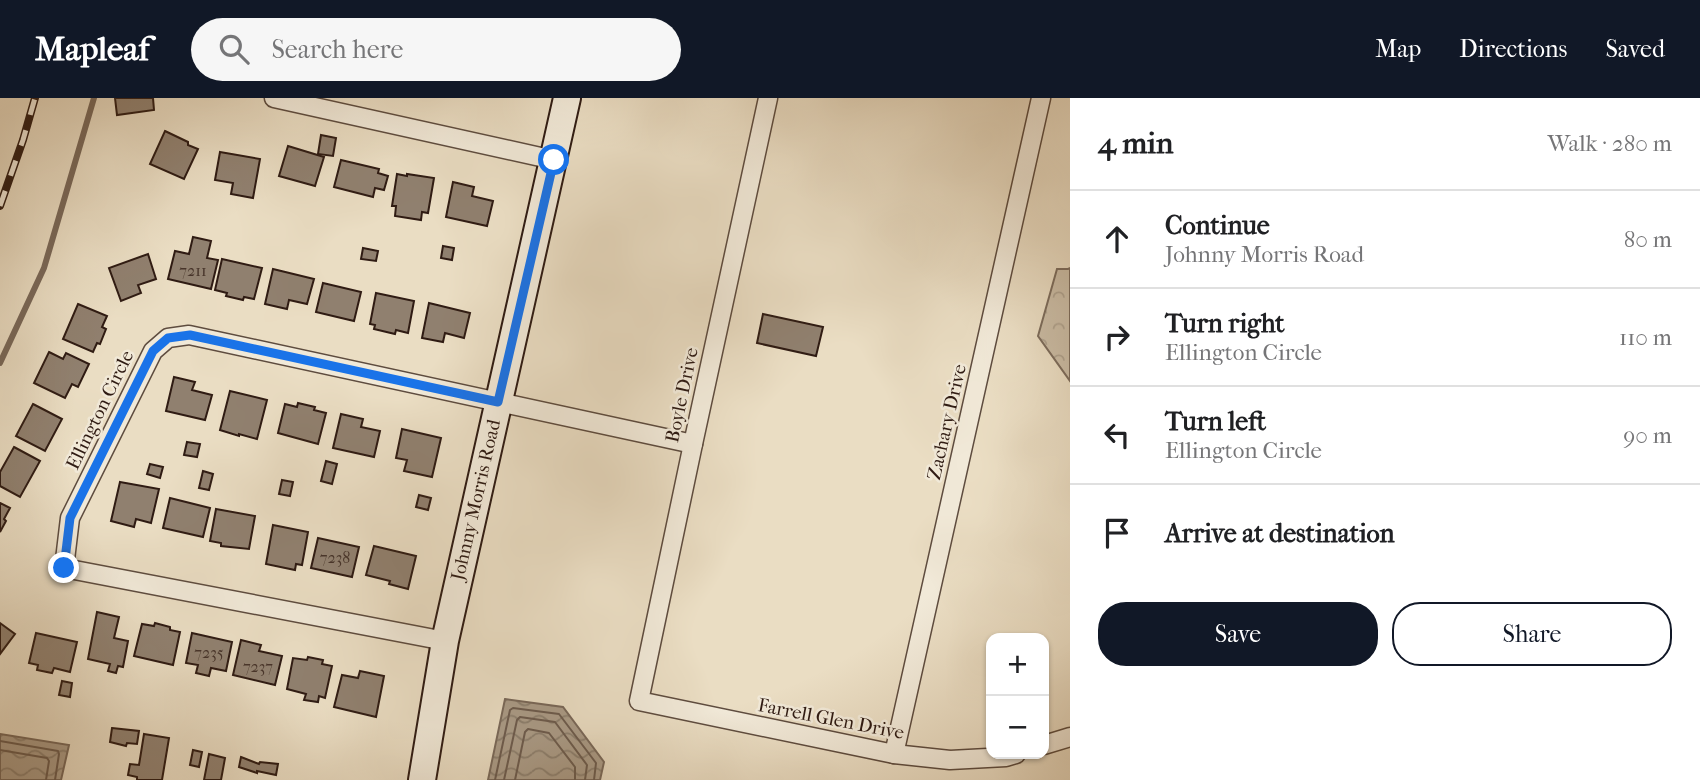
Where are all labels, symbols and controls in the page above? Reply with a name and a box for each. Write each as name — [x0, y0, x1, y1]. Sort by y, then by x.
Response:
search box — [191, 18, 681, 81]
text: Mapleaf — [35, 30, 149, 69]
icon: search — [215, 30, 253, 68]
text: Search here — [271, 34, 403, 65]
text: Map — [1375, 35, 1421, 63]
text: Directions — [1459, 35, 1567, 63]
text: Saved — [1605, 35, 1665, 63]
text: 4 min — [1098, 126, 1173, 161]
text: Walk · 280 m — [1548, 130, 1672, 157]
route start — [538, 144, 569, 175]
text: Continue — [1165, 210, 1270, 241]
icon: ahead — [1098, 220, 1136, 258]
text: 80 m — [1624, 226, 1672, 253]
text: Johnny Morris Road — [1165, 241, 1364, 268]
house number: 7211 — [179, 261, 207, 280]
text: Turn right — [1165, 308, 1285, 339]
icon: right — [1098, 318, 1136, 356]
text: 110 m — [1619, 324, 1672, 351]
text: Ellington Circle — [1165, 339, 1322, 366]
street label: Boyle Drive — [661, 346, 703, 444]
street label: Ellington Circle — [62, 347, 138, 473]
street label: Zachary Drive — [923, 362, 971, 482]
text: Turn left — [1165, 406, 1266, 437]
icon: left — [1098, 416, 1136, 454]
street label: Johnny Morris Road — [446, 417, 505, 584]
text: 90 m — [1623, 422, 1672, 449]
text: Ellington Circle — [1165, 437, 1322, 464]
icon: arrive — [1098, 514, 1136, 552]
text: Arrive at destination — [1165, 518, 1395, 549]
house number: 7238 — [320, 548, 350, 567]
route end — [48, 552, 79, 583]
button: Save — [1098, 602, 1378, 666]
button: Share — [1392, 602, 1672, 666]
map controls — [986, 633, 1049, 759]
button: + — [986, 633, 1049, 696]
house number: 7235 — [194, 643, 224, 662]
house number: 7237 — [243, 657, 273, 676]
street label: Farrell Glen Drive — [756, 694, 906, 744]
button: − — [986, 696, 1049, 759]

